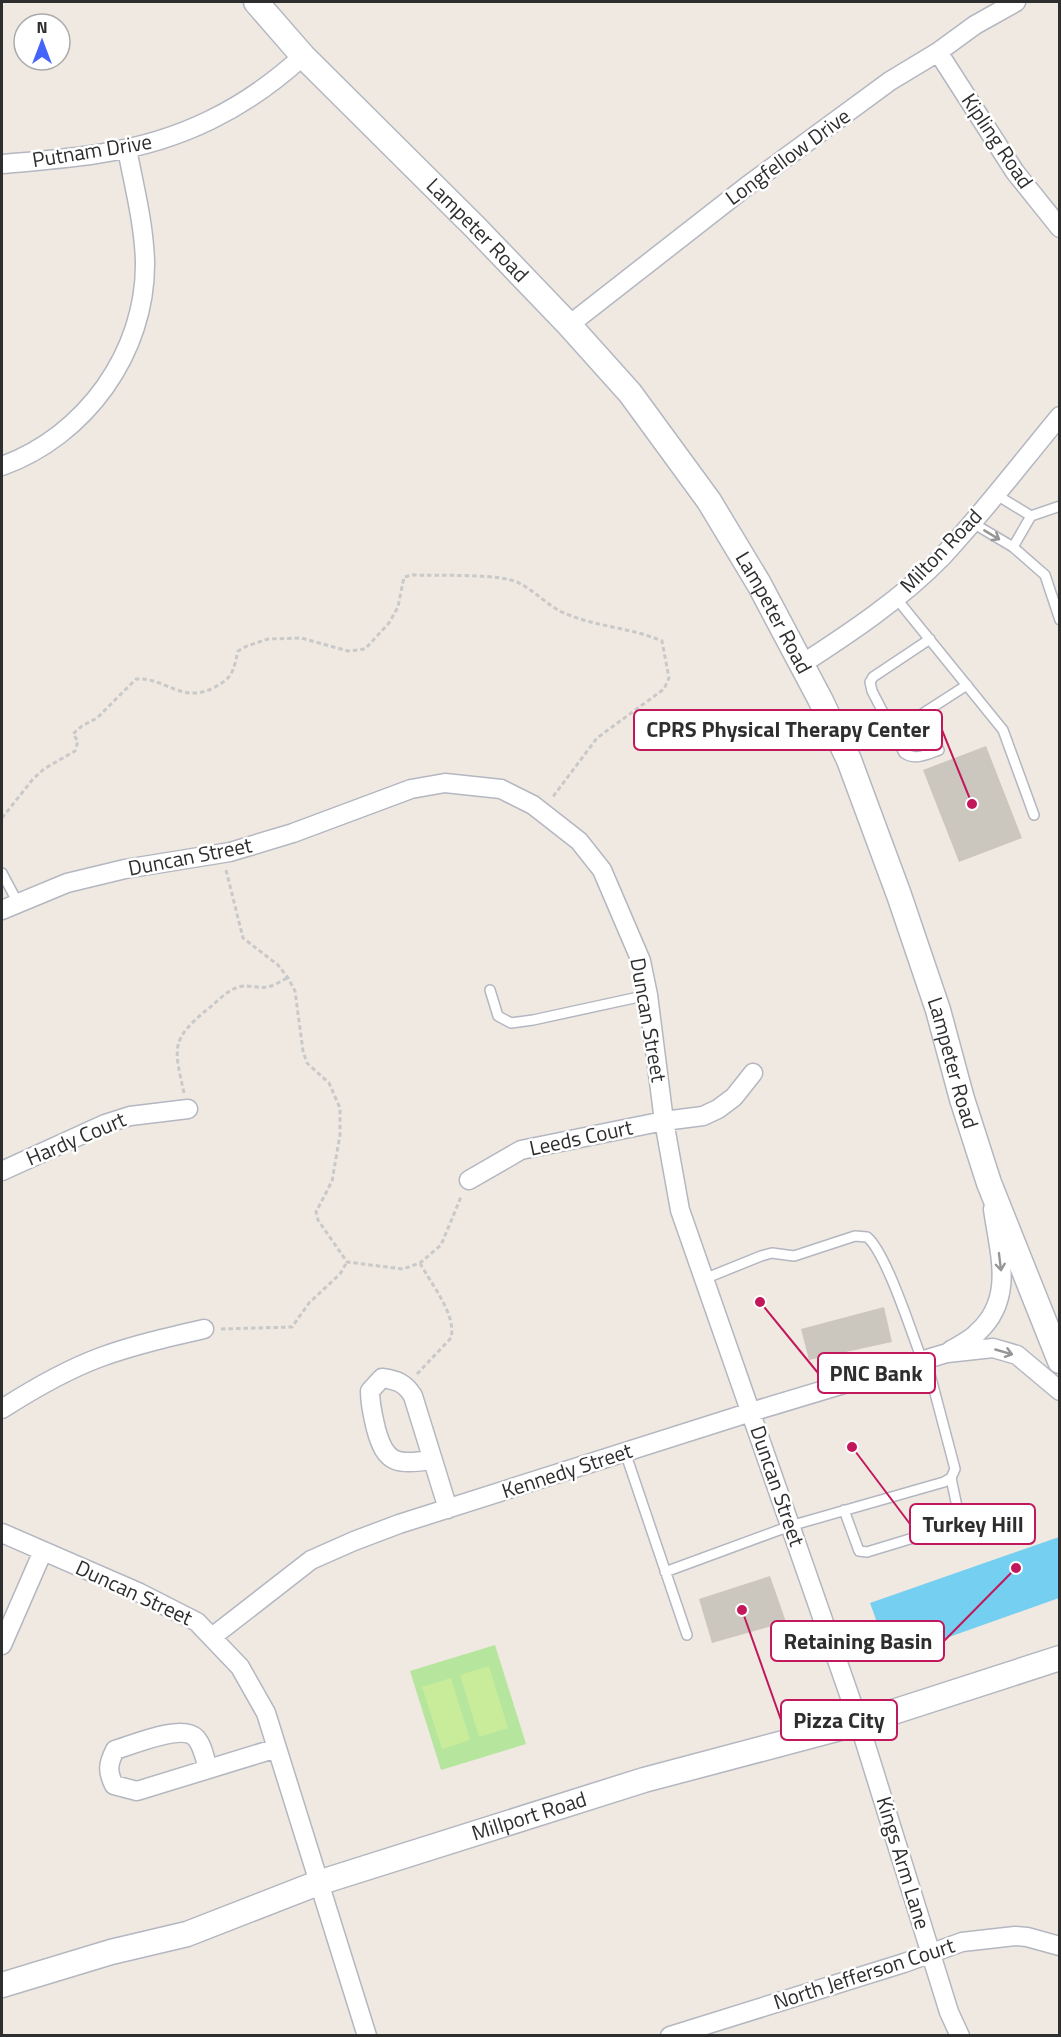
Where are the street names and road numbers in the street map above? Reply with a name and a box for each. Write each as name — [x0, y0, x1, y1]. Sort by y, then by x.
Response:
street label: Kipling Road — [954, 86, 1042, 195]
street label: Longfellow Drive — [718, 100, 857, 213]
street label: Putnam Drive — [30, 125, 154, 175]
street label: Lampeter Road — [419, 170, 537, 289]
street label: Milton Road — [892, 501, 989, 600]
street label: Lampeter Road — [728, 545, 821, 679]
street label: Duncan Street — [125, 828, 255, 884]
street label: Duncan Street — [622, 955, 676, 1085]
street label: Lampeter Road — [920, 993, 987, 1132]
street label: Hardy Court — [21, 1102, 131, 1173]
street label: Leeds Court — [526, 1110, 636, 1164]
street label: Duncan Street — [742, 1421, 814, 1551]
street label: Kennedy Street — [497, 1434, 637, 1506]
street label: Duncan Street — [71, 1551, 199, 1633]
street label: Millport Road — [467, 1782, 590, 1849]
street label: Kings Arm Lane — [869, 1792, 939, 1933]
street label: North Jefferson Court — [769, 1928, 959, 2017]

